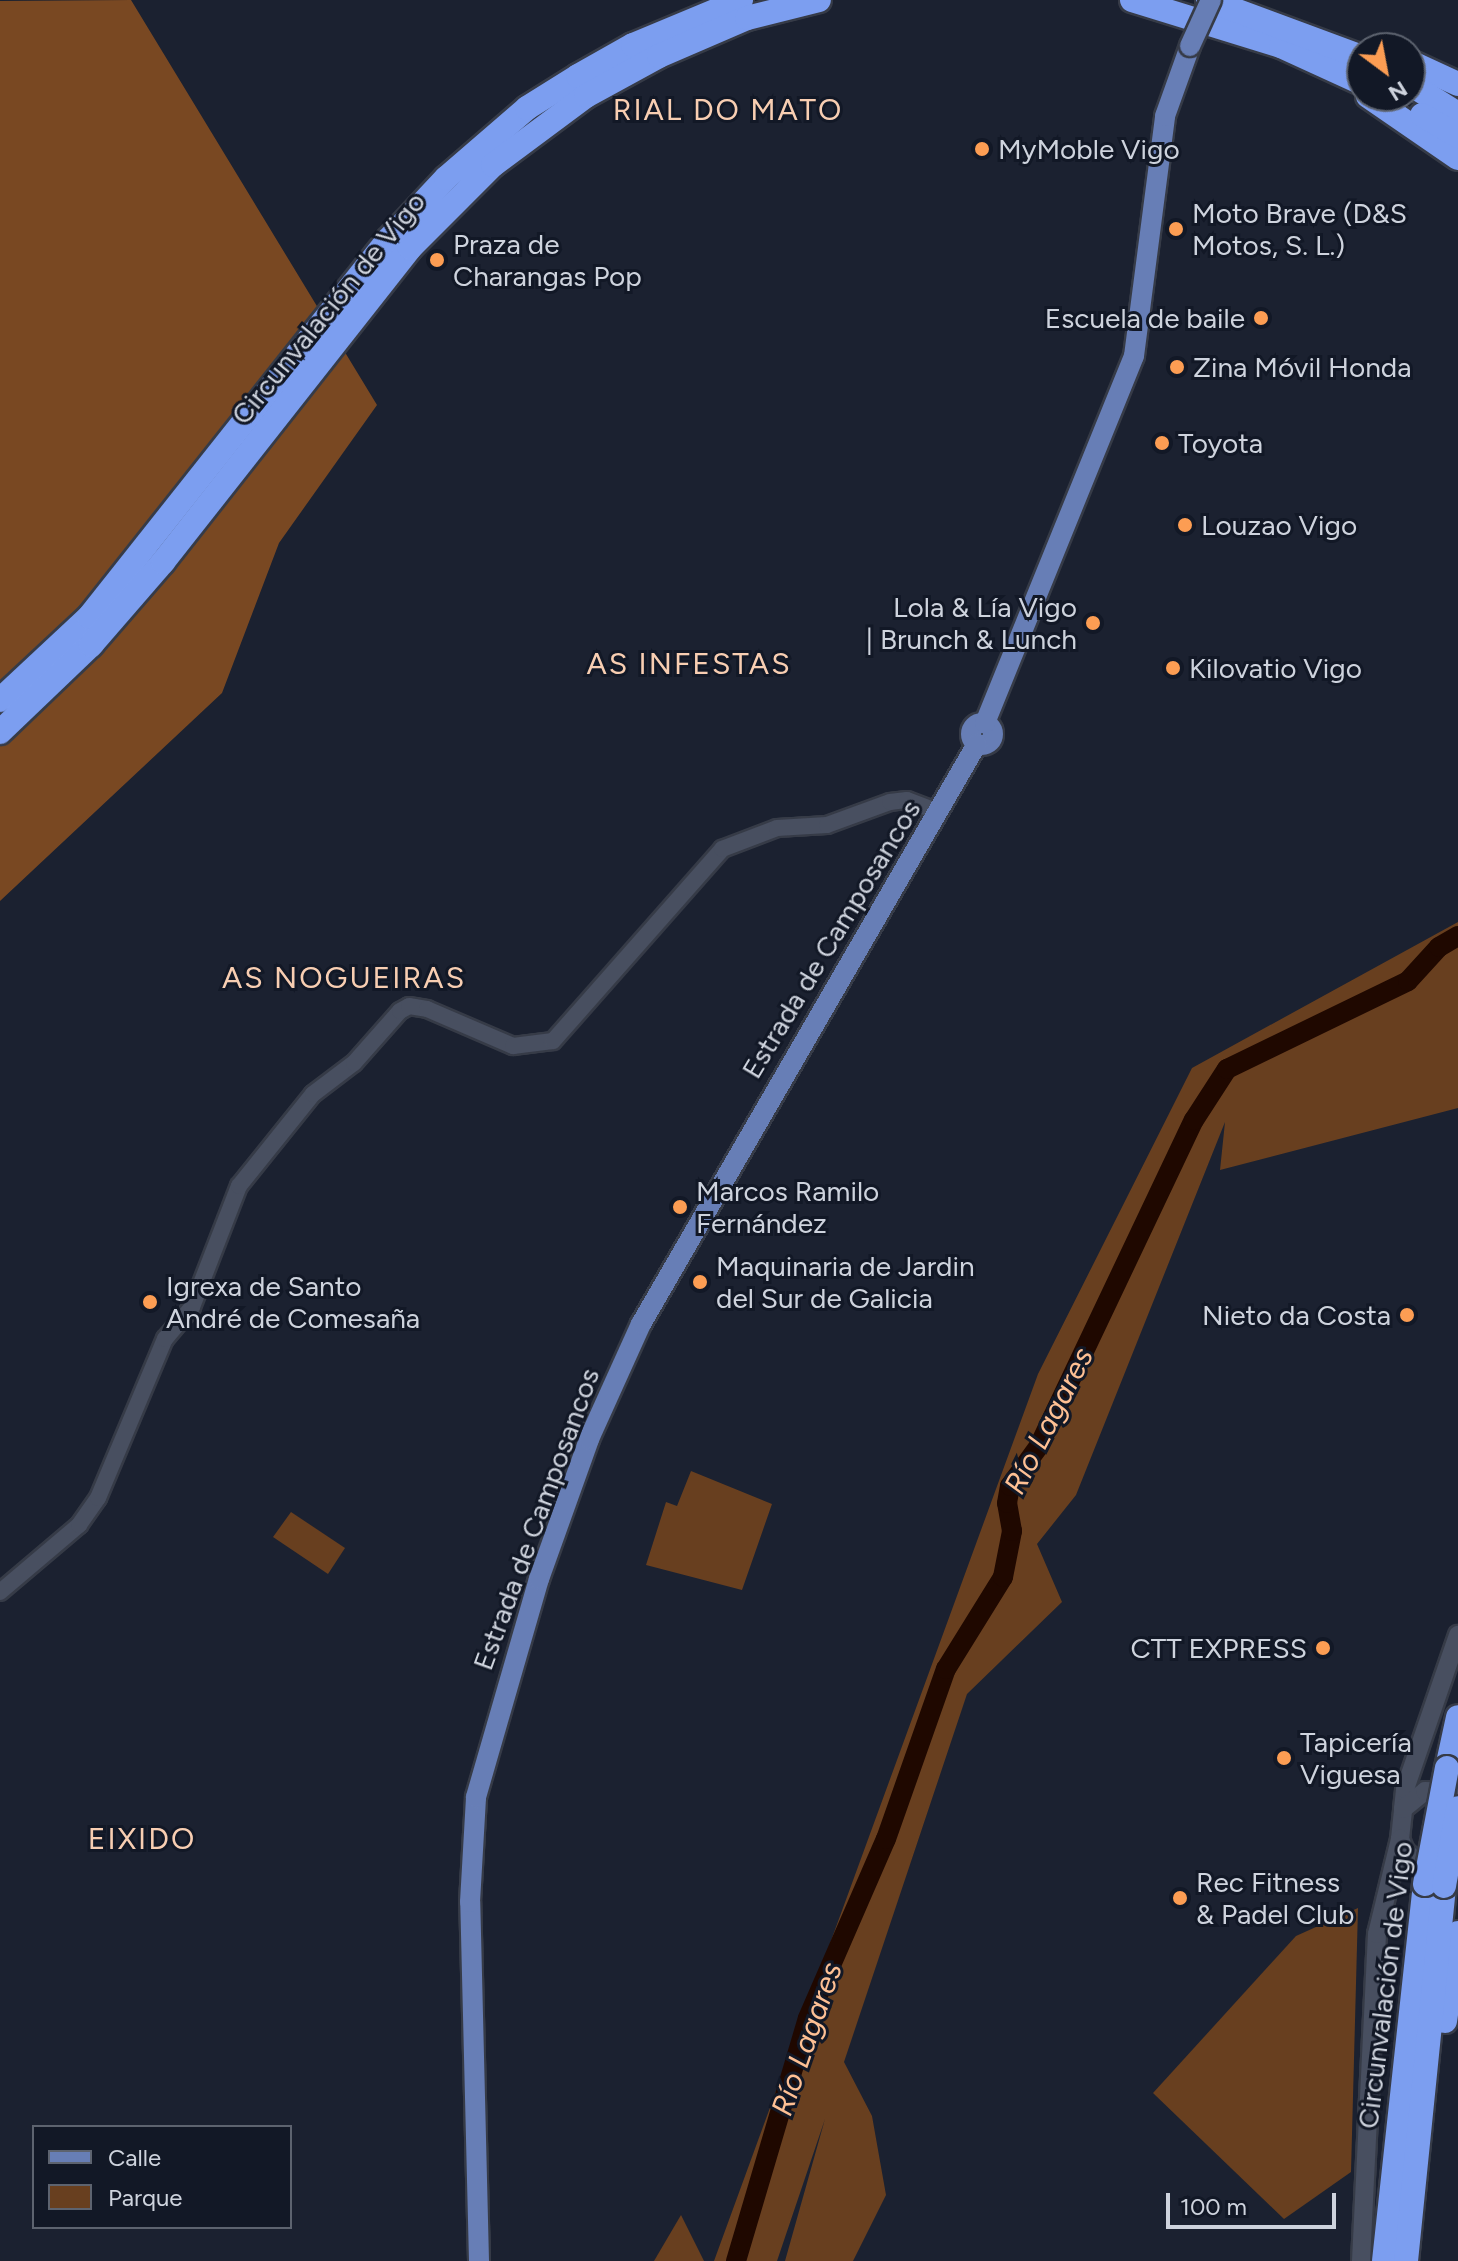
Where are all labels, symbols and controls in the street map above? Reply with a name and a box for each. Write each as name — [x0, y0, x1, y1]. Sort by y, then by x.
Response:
north arrow — [1346, 32, 1426, 112]
text: N — [1384, 75, 1412, 107]
district label: RIAL DO MATO — [613, 92, 843, 128]
place label: MyMoble Vigo — [998, 132, 1180, 166]
marker: MyMoble Vigo — [973, 140, 991, 158]
street label: Circunvalación de Vigo — [224, 185, 432, 431]
place label: Moto Brave (D&S Motos, S. L.) — [1192, 196, 1407, 262]
marker: Moto Brave (D&S Motos, S. L.) — [1167, 220, 1185, 238]
place label: Praza de Charangas Pop — [453, 227, 642, 293]
marker: Praza de Charangas Pop — [428, 251, 446, 269]
place label: Escuela de baile — [1045, 301, 1245, 335]
marker: Escuela de baile — [1252, 309, 1270, 327]
place label: Zina Móvil Honda — [1193, 350, 1412, 384]
marker: Zina Móvil Honda — [1168, 358, 1186, 376]
place label: Toyota — [1178, 426, 1263, 460]
marker: Toyota — [1153, 434, 1171, 452]
place label: Louzao Vigo — [1201, 508, 1357, 542]
marker: Louzao Vigo — [1176, 516, 1194, 534]
place label: Lola & Lía Vigo | Brunch & Lunch — [866, 590, 1077, 656]
marker: Lola & Lía Vigo | Brunch & Lunch — [1084, 614, 1102, 632]
district label: AS INFESTAS — [586, 646, 792, 682]
place label: Kilovatio Vigo — [1189, 651, 1362, 685]
marker: Kilovatio Vigo — [1164, 659, 1182, 677]
street label: Estrada de Camposancos — [735, 794, 927, 1084]
district label: AS NOGUEIRAS — [222, 960, 466, 996]
place label: Marcos Ramilo Fernández — [696, 1174, 879, 1240]
marker: Marcos Ramilo Fernández — [671, 1198, 689, 1216]
place label: Maquinaria de Jardin del Sur de Galicia — [716, 1249, 975, 1315]
place label: Igrexa de Santo André de Comesaña — [166, 1269, 420, 1335]
marker: Maquinaria de Jardin del Sur de Galicia — [691, 1273, 709, 1291]
marker: Igrexa de Santo André de Comesaña — [141, 1293, 159, 1311]
place label: Nieto da Costa — [1202, 1298, 1391, 1332]
marker: Nieto da Costa — [1398, 1306, 1416, 1324]
water label: Río Lagares — [997, 1342, 1101, 1500]
street label: Estrada de Camposancos — [466, 1364, 606, 1674]
place label: CTT EXPRESS — [1131, 1631, 1307, 1665]
marker: CTT EXPRESS — [1314, 1639, 1332, 1657]
place label: Tapicería Viguesa — [1300, 1725, 1412, 1791]
marker: Tapicería Viguesa — [1275, 1749, 1293, 1767]
district label: EIXIDO — [88, 1821, 196, 1857]
street label: Circunvalación de Vigo — [1351, 1840, 1419, 2130]
place label: Rec Fitness & Padel Club — [1196, 1865, 1354, 1931]
marker: Rec Fitness & Padel Club — [1171, 1889, 1189, 1907]
water label: Río Lagares — [764, 1958, 850, 2120]
legend — [32, 2125, 292, 2229]
text: Calle — [108, 2143, 161, 2172]
scale bar — [1170, 2177, 1340, 2227]
text: Parque — [108, 2183, 182, 2212]
text: 100 m — [1180, 2192, 1247, 2221]

